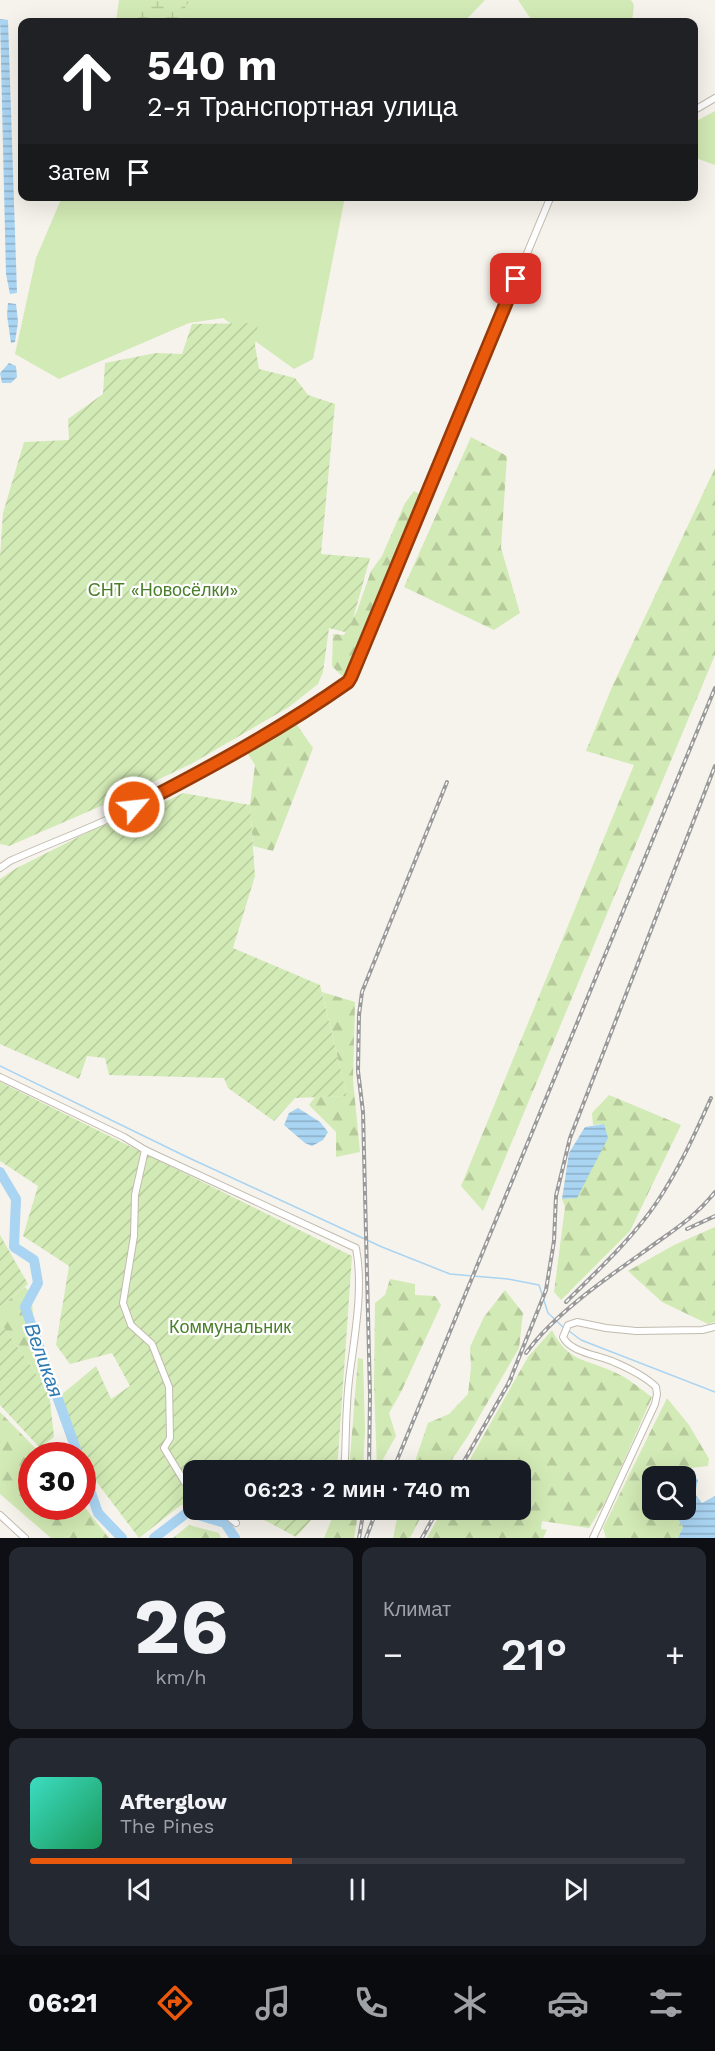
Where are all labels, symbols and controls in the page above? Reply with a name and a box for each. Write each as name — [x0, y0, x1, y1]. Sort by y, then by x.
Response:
text: 540 m — [147, 41, 277, 90]
icon: ahead — [48, 42, 126, 120]
text: 2-я Транспортная улица — [147, 91, 458, 123]
icon: arrive — [122, 156, 155, 189]
text: Затем — [48, 160, 110, 185]
pin — [490, 253, 541, 304]
icon: arrive — [499, 262, 532, 295]
park label: СНТ «Новосёлки» — [88, 579, 238, 600]
position arrow — [102, 775, 166, 839]
park label: Коммунальник — [169, 1316, 291, 1337]
water label: Великая — [19, 1320, 69, 1401]
speed limit sign: 30 — [18, 1442, 96, 1520]
map controls — [642, 1466, 696, 1520]
button: search — [642, 1466, 696, 1520]
text: 06:23 · 2 мин · 740 m — [243, 1477, 471, 1502]
text: 26 — [134, 1580, 228, 1672]
text: Климат — [383, 1597, 451, 1621]
text: 21° — [500, 1628, 568, 1681]
text: − — [383, 1635, 403, 1674]
text: + — [665, 1635, 685, 1674]
text: km/h — [155, 1665, 207, 1689]
text: Afterglow — [120, 1789, 227, 1814]
text: The Pines — [120, 1814, 214, 1838]
icon: previous — [123, 1873, 156, 1906]
icon: pause — [341, 1873, 374, 1906]
icon: next — [559, 1873, 592, 1906]
icon: directions — [154, 1982, 196, 2024]
icon: music — [252, 1982, 294, 2024]
icon: phone — [350, 1982, 392, 2024]
icon: climate — [449, 1982, 491, 2024]
icon: car — [547, 1982, 589, 2024]
icon: filters — [645, 1982, 687, 2024]
text: 06:21 — [28, 1987, 98, 2019]

